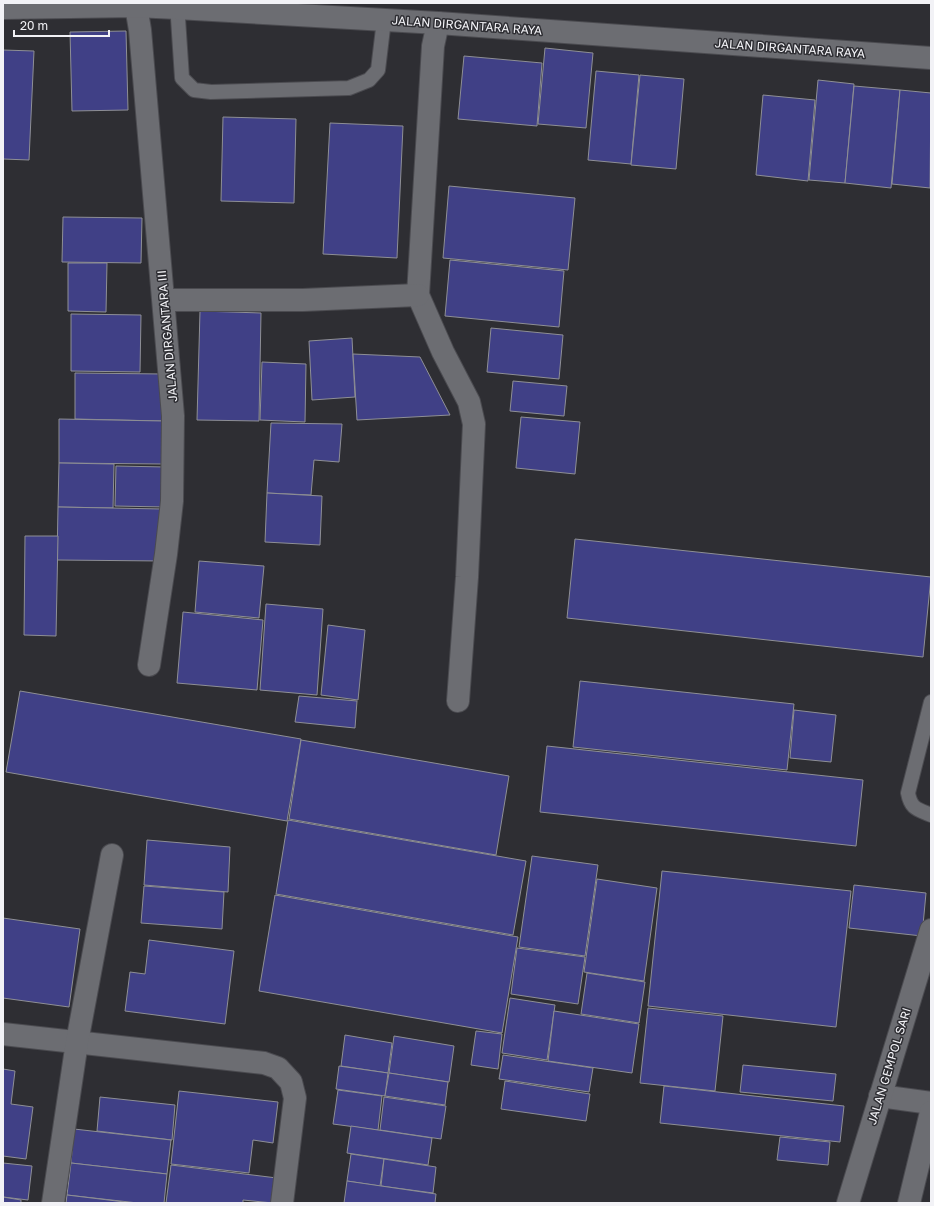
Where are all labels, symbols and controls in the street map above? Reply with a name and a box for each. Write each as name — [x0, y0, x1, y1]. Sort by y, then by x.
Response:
scale bar — [14, 12, 109, 38]
street label: JALAN DIRGANTARA RAYA — [391, 12, 543, 38]
text: 20 m — [20, 18, 48, 33]
street label: JALAN DIRGANTARA RAYA — [714, 35, 866, 61]
street label: JALAN DIRGANTARA III — [154, 269, 180, 403]
street label: JALAN GEMPOL SARI — [864, 1006, 914, 1126]

